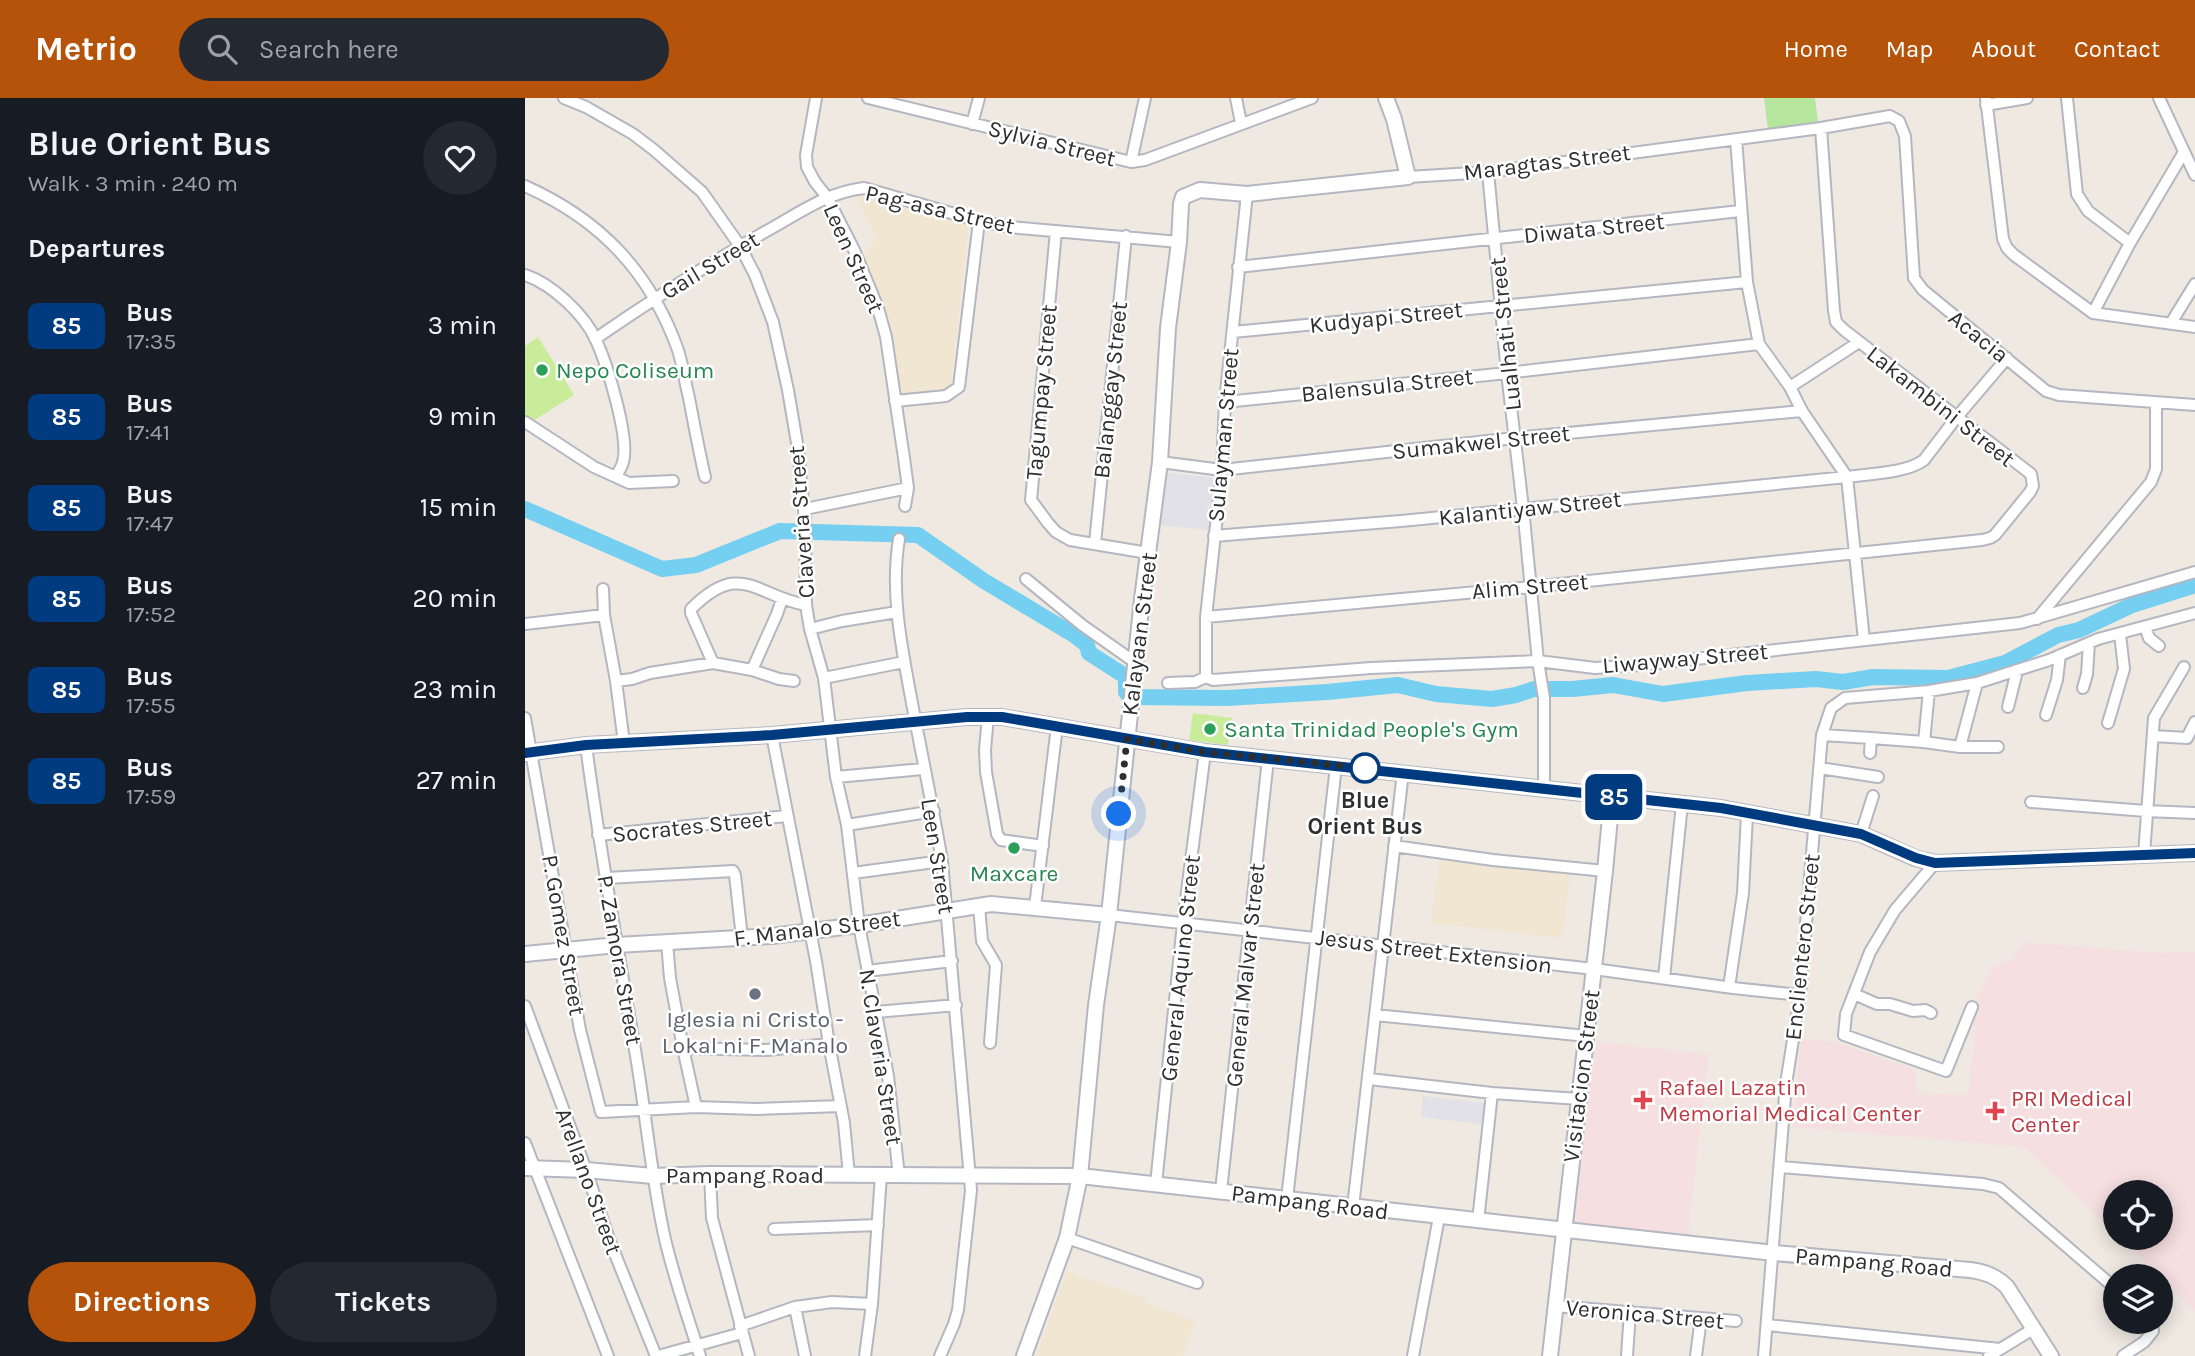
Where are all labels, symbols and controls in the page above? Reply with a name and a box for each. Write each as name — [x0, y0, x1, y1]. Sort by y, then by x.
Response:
search box — [179, 18, 669, 81]
text: Metrio — [35, 30, 137, 68]
icon: search — [203, 30, 241, 68]
text: Search here — [259, 34, 399, 65]
text: Home — [1784, 35, 1848, 63]
text: Map — [1886, 35, 1933, 63]
text: About — [1971, 35, 2036, 63]
text: Contact — [2074, 35, 2160, 63]
street label: Sylvia Street — [985, 115, 1119, 172]
button: heart — [423, 121, 497, 195]
text: Blue Orient Bus — [28, 125, 271, 163]
street label: Maragtas Street — [1462, 139, 1632, 186]
text: Walk · 3 min · 240 m — [28, 170, 238, 197]
street label: Pag-asa Street — [863, 179, 1018, 240]
street label: Leen Street — [817, 199, 890, 317]
street label: Diwata Street — [1522, 208, 1666, 249]
street label: Gail Street — [656, 226, 764, 305]
text: Departures — [28, 233, 165, 264]
street label: Lualhati Street — [1484, 255, 1527, 412]
street label: Kudyapi Street — [1308, 296, 1464, 339]
text: Bus — [126, 297, 173, 328]
street label: Balanggay Street — [1088, 300, 1133, 480]
street label: Tagumpay Street — [1020, 303, 1063, 481]
street label: Acacia — [1943, 304, 2014, 369]
text: 3 min — [428, 310, 497, 341]
text: 85 — [52, 312, 81, 340]
text: 17:35 — [126, 328, 176, 355]
street label: Lakambini Street — [1861, 340, 2020, 473]
street label: Sulayman Street — [1202, 347, 1245, 523]
place label: Nepo Coliseum — [556, 357, 714, 384]
marker: Nepo Coliseum — [534, 362, 550, 378]
street label: Balensula Street — [1300, 363, 1475, 408]
text: Bus — [126, 388, 173, 419]
text: 9 min — [428, 401, 497, 432]
text: 85 — [52, 403, 81, 431]
text: 17:41 — [126, 419, 170, 446]
street label: Sumakwel Street — [1391, 420, 1572, 465]
street label: Claveria Street — [783, 444, 820, 599]
text: Bus — [126, 479, 173, 510]
street label: Kalantiyaw Street — [1437, 485, 1623, 532]
text: 15 min — [420, 492, 497, 523]
text: 85 — [52, 494, 81, 522]
text: 17:47 — [126, 510, 173, 537]
street label: Kalayaan Street — [1116, 551, 1163, 717]
street label: Alim Street — [1471, 568, 1590, 605]
text: Bus — [126, 570, 173, 601]
text: 20 min — [413, 583, 497, 614]
text: 85 — [52, 585, 81, 613]
text: 17:52 — [126, 601, 176, 628]
street label: Liwayway Street — [1601, 638, 1769, 679]
text: Bus — [126, 661, 173, 692]
text: 23 min — [413, 674, 497, 705]
text: 85 — [52, 676, 81, 704]
text: 17:55 — [126, 692, 176, 719]
place label: Santa Trinidad People's Gym — [1224, 716, 1519, 743]
marker: Santa Trinidad People's Gym — [1202, 721, 1218, 737]
text: Bus — [126, 752, 173, 783]
marker: Blue Orient Bus — [1350, 753, 1380, 783]
text: 27 min — [416, 765, 497, 796]
text: 85 — [52, 767, 81, 795]
line badge: 85 — [1583, 774, 1645, 820]
text: 17:59 — [126, 783, 176, 810]
text: 85 — [1599, 783, 1629, 811]
place label: Blue Orient Bus — [1307, 787, 1423, 840]
street label: Leen Street — [915, 796, 960, 916]
your location — [1101, 796, 1136, 831]
street label: Socrates Street — [611, 805, 774, 848]
marker: Maxcare — [1006, 840, 1022, 856]
street label: Enclientero Street — [1779, 852, 1826, 1042]
street label: P. Gomez Street — [536, 853, 591, 1018]
street label: General Aquino Street — [1155, 853, 1206, 1083]
place label: Maxcare — [970, 860, 1058, 887]
street label: General Malvar Street — [1220, 861, 1271, 1088]
street label: P. Zamora Street — [591, 873, 648, 1048]
street label: F. Manalo Street — [732, 905, 902, 952]
street label: Jesus Street Extension — [1314, 924, 1554, 979]
street label: N. Claveria Street — [853, 967, 908, 1148]
marker: Iglesia ni Cristo - Lokal ni F. Manalo — [747, 986, 763, 1002]
street label: Visitacion Street — [1558, 988, 1606, 1164]
place label: Iglesia ni Cristo - Lokal ni F. Manalo — [662, 1006, 848, 1059]
place label: Rafael Lazatin Memorial Medical Center — [1659, 1074, 1922, 1127]
place label: PRI Medical Center — [2011, 1085, 2132, 1138]
marker: Rafael Lazatin Memorial Medical Center — [1633, 1090, 1653, 1110]
marker: PRI Medical Center — [1985, 1101, 2005, 1121]
street label: Arellano Street — [550, 1104, 628, 1258]
street label: Pampang Road — [666, 1162, 824, 1189]
street label: Pampang Road — [1230, 1179, 1390, 1226]
map controls — [2103, 1180, 2173, 1334]
button: locate — [2103, 1180, 2173, 1250]
street label: Pampang Road — [1794, 1242, 1954, 1283]
button: Directions — [28, 1262, 256, 1342]
button: Tickets — [270, 1262, 497, 1342]
button: layers — [2103, 1264, 2173, 1334]
street label: Veronica Street — [1565, 1294, 1726, 1335]

